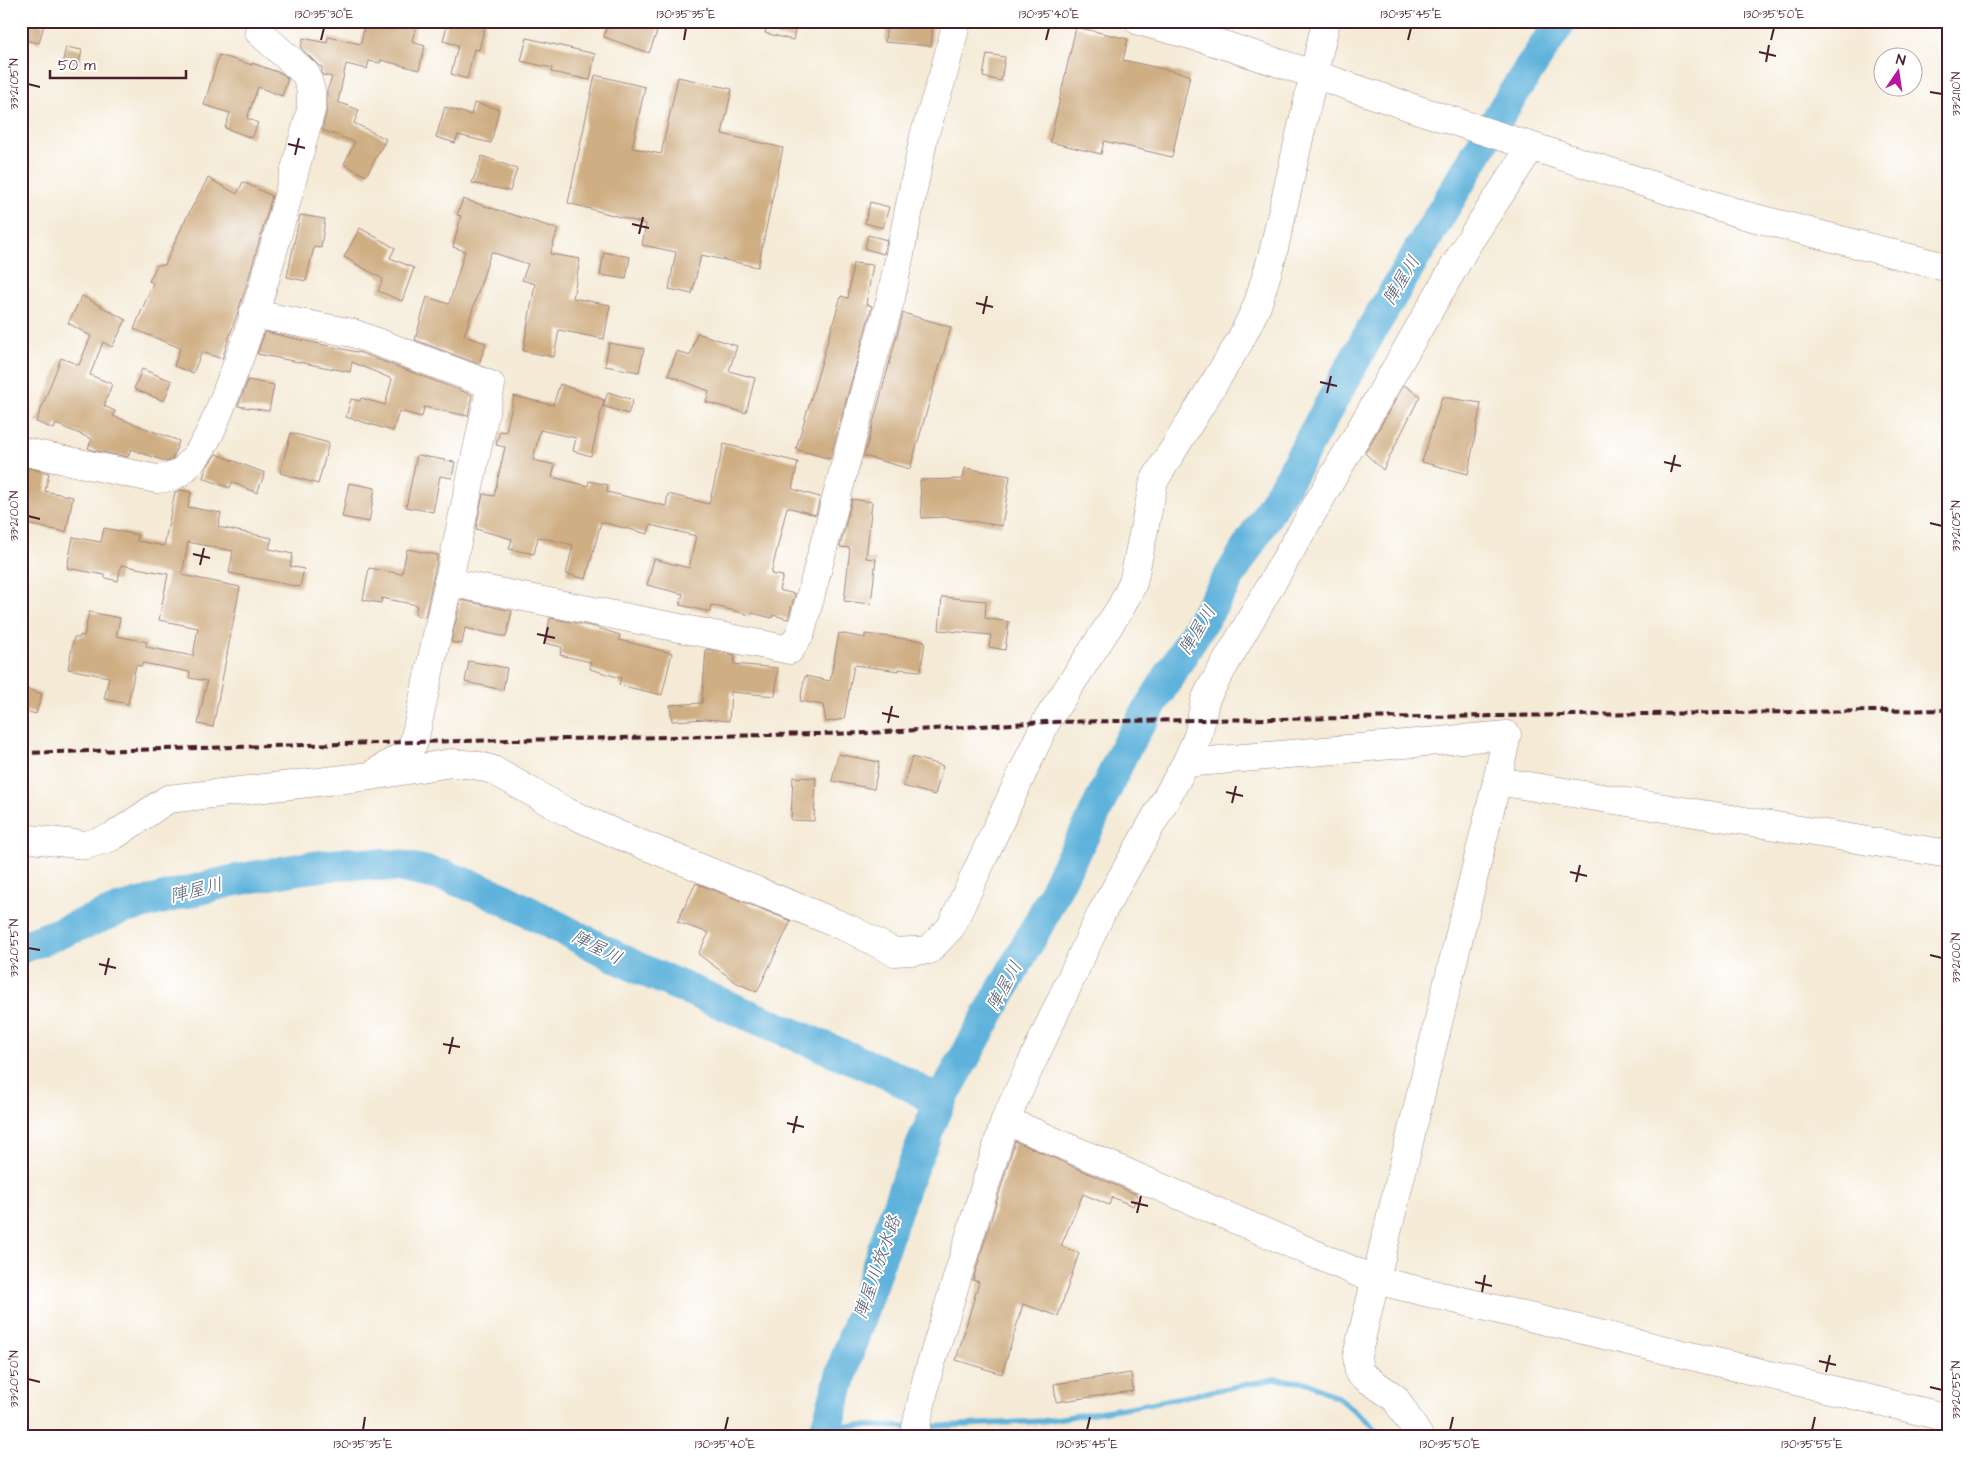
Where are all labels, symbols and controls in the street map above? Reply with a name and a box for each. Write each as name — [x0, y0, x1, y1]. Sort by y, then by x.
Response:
text: 130°35'30"E — [295, 6, 353, 23]
text: 130°35'35"E — [657, 6, 715, 23]
text: 130°35'40"E — [1019, 6, 1079, 23]
text: 130°35'45"E — [1381, 6, 1442, 23]
text: 130°35'50"E — [1744, 6, 1804, 23]
scale bar — [50, 48, 186, 80]
north arrow — [1872, 48, 1922, 98]
text: N — [1894, 50, 1907, 71]
text: 50 m — [58, 55, 96, 76]
text: 33°21'05"N — [6, 58, 23, 110]
text: 33°21'10"N — [1948, 71, 1965, 116]
water label: 陣屋川 — [1377, 251, 1426, 310]
text: 33°21'00"N — [6, 490, 23, 541]
text: 33°21'05"N — [1948, 500, 1965, 552]
water label: 陣屋川 — [1173, 601, 1222, 660]
water label: 陣屋川 — [167, 872, 225, 909]
text: 33°20'55"N — [6, 918, 23, 977]
water label: 陣屋川 — [567, 924, 627, 971]
text: 33°21'00"N — [1948, 932, 1965, 983]
water label: 陣屋川 — [980, 957, 1028, 1016]
water label: 陣屋川放水路 — [848, 1211, 907, 1322]
text: 33°20'50"N — [6, 1350, 23, 1408]
text: 33°20'55"N — [1948, 1360, 1965, 1419]
text: 130°35'35"E — [334, 1436, 392, 1453]
text: 130°35'40"E — [695, 1436, 755, 1453]
text: 130°35'45"E — [1057, 1436, 1118, 1453]
text: 130°35'50"E — [1420, 1436, 1480, 1453]
text: 130°35'55"E — [1781, 1436, 1843, 1453]

